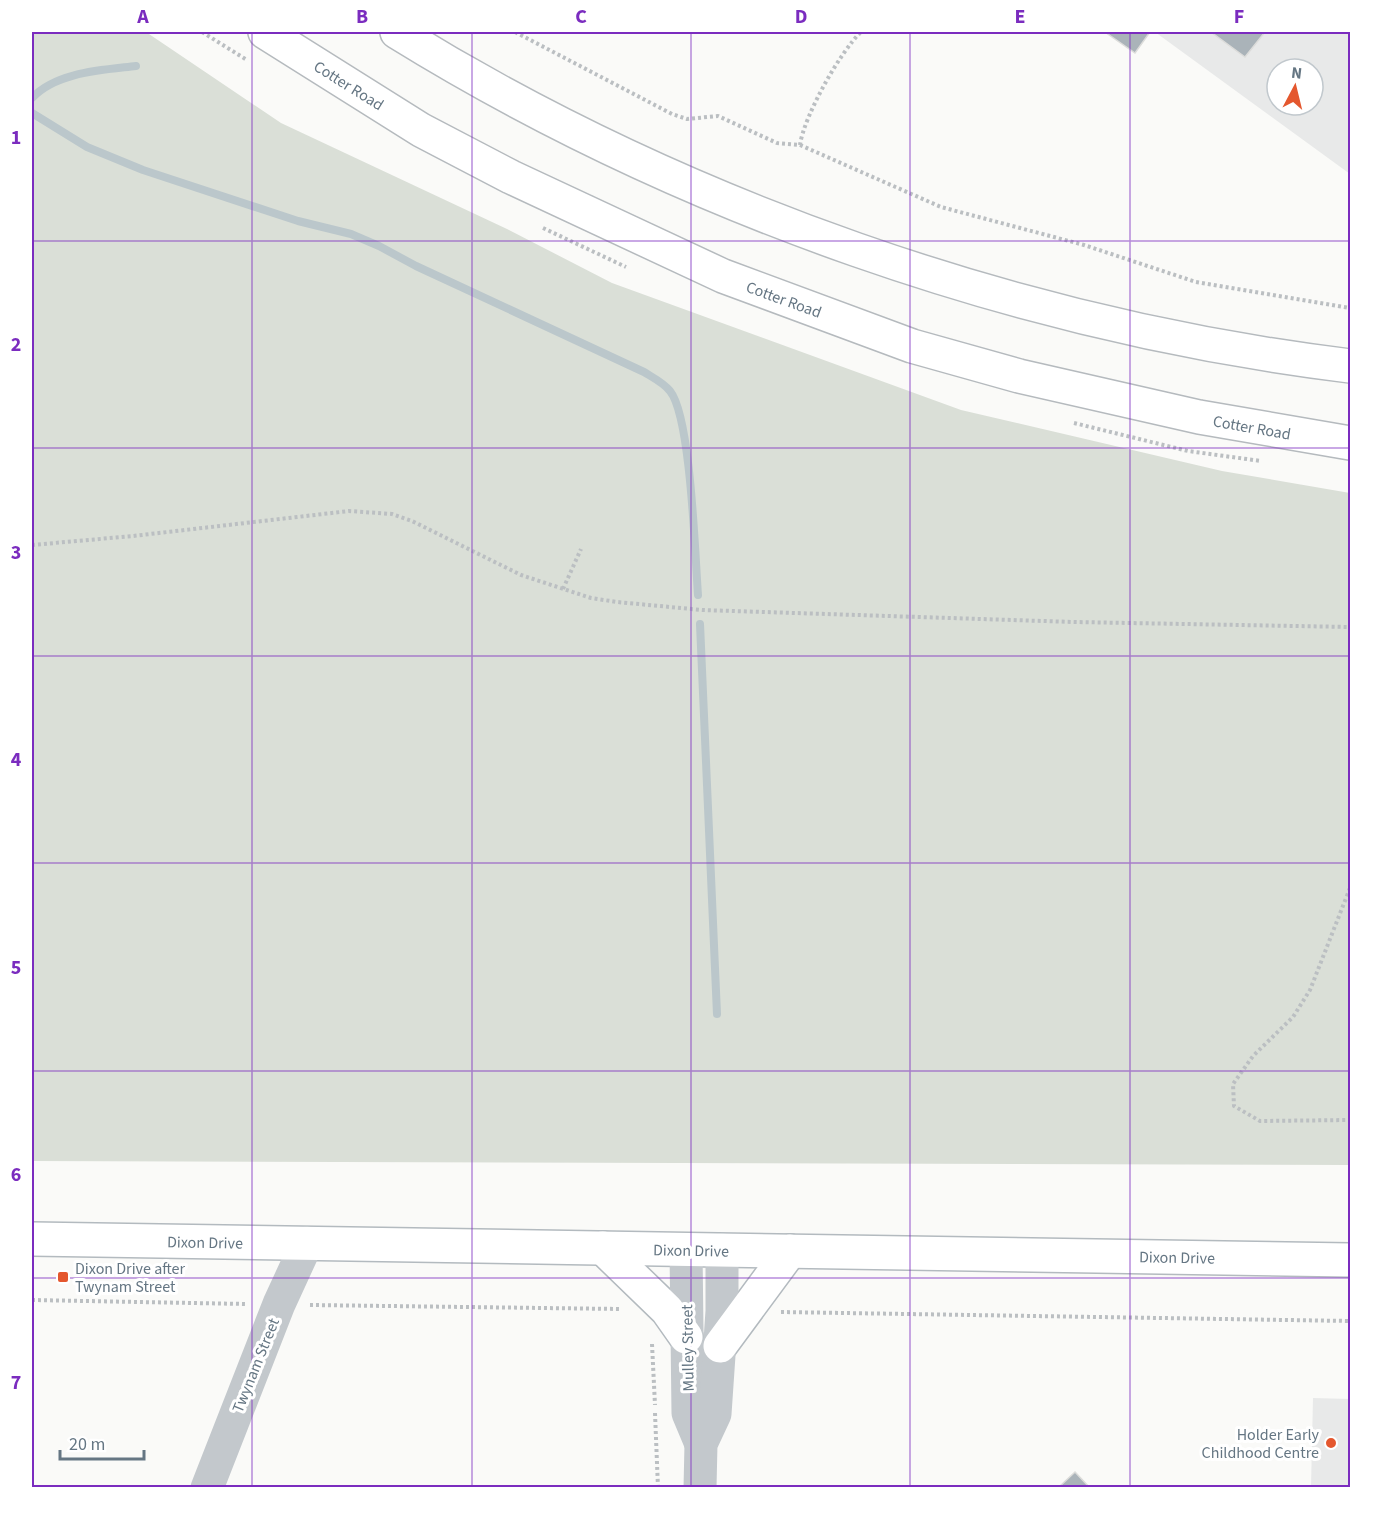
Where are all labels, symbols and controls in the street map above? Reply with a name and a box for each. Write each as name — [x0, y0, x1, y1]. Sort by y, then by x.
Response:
text: A — [136, 3, 149, 31]
text: B — [356, 3, 368, 31]
text: C — [575, 3, 587, 31]
text: D — [795, 3, 807, 31]
text: E — [1015, 3, 1025, 31]
text: F — [1234, 3, 1244, 31]
street label: Cotter Road — [309, 56, 388, 116]
north arrow — [1265, 57, 1325, 117]
text: N — [1290, 62, 1303, 85]
text: 1 — [11, 124, 21, 152]
street label: Cotter Road — [743, 276, 824, 324]
text: 2 — [11, 331, 21, 359]
street label: Cotter Road — [1211, 410, 1293, 446]
text: 3 — [11, 539, 21, 567]
text: 4 — [11, 746, 22, 774]
text: 5 — [11, 954, 21, 982]
text: 6 — [11, 1161, 21, 1189]
street label: Dixon Drive — [167, 1231, 243, 1255]
street label: Dixon Drive — [653, 1239, 729, 1263]
street label: Dixon Drive — [1139, 1246, 1215, 1270]
place label: Dixon Drive after Twynam Street — [75, 1258, 185, 1298]
marker: Dixon Drive after Twynam Street — [56, 1270, 70, 1284]
street label: Mulley Street — [676, 1304, 700, 1392]
street label: Twynam Street — [227, 1314, 285, 1416]
text: 7 — [11, 1369, 21, 1397]
scale bar — [60, 1423, 144, 1461]
place label: Holder Early Childhood Centre — [1202, 1424, 1320, 1464]
text: 20 m — [69, 1432, 105, 1457]
marker: Holder Early Childhood Centre — [1324, 1436, 1338, 1450]

